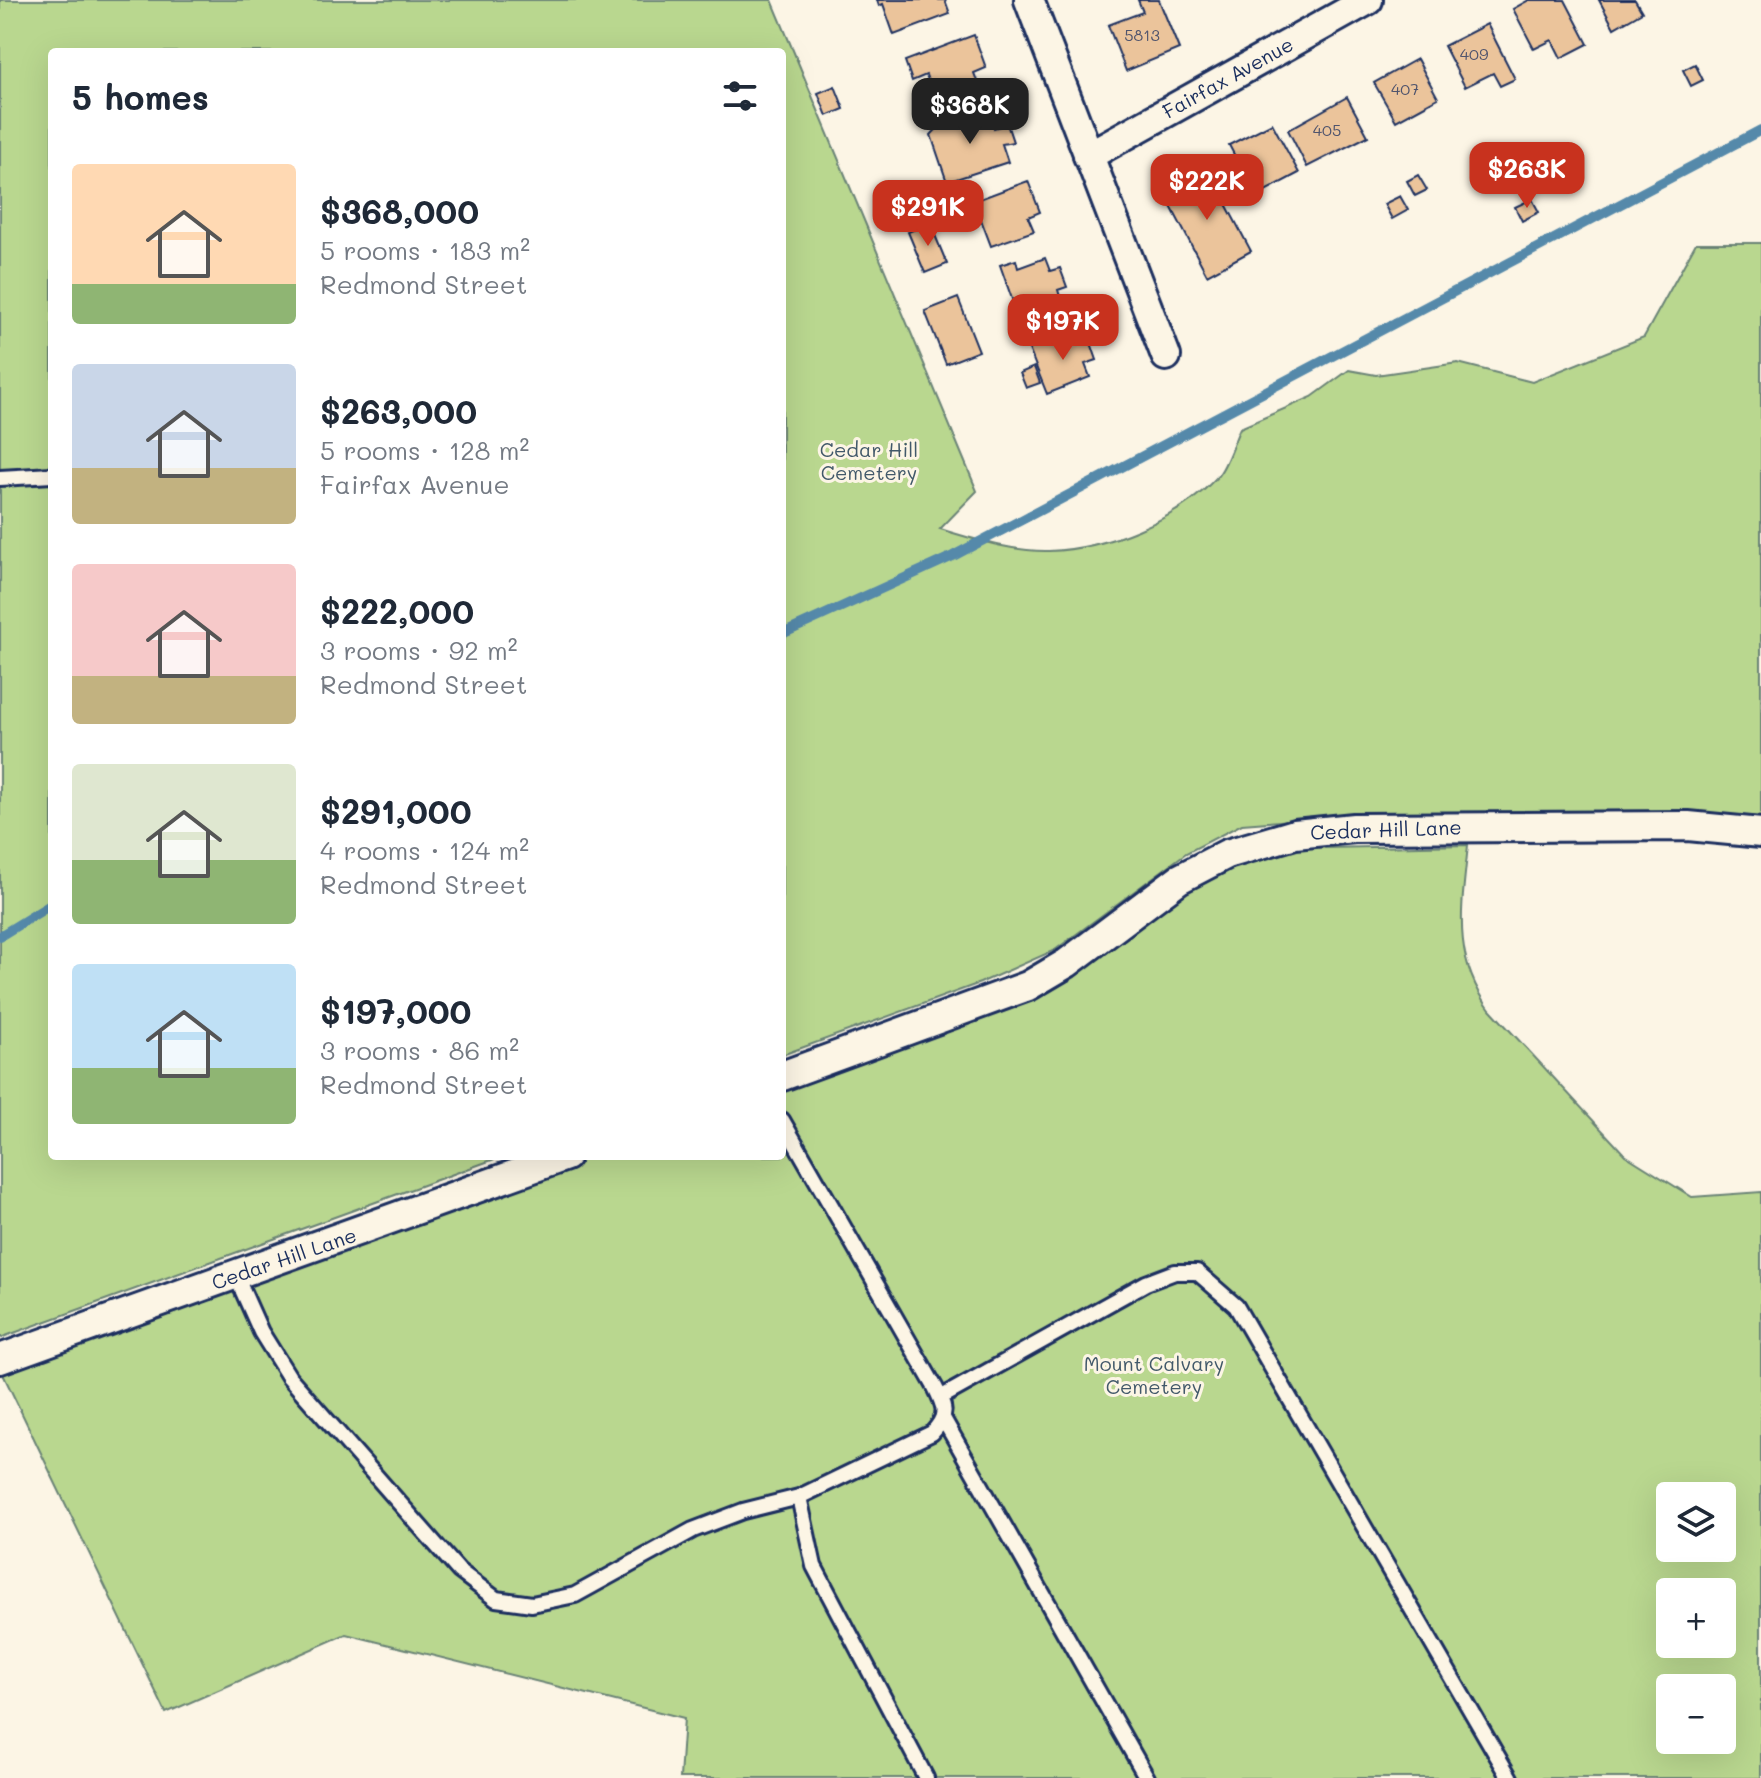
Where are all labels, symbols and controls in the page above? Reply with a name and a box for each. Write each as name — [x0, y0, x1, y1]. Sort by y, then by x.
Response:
house number: 5813 — [1124, 24, 1160, 45]
street label: Fairfax Avenue — [1157, 30, 1298, 124]
house number: 409 — [1460, 43, 1488, 64]
text: 5 homes — [72, 74, 209, 119]
icon: filters — [718, 74, 762, 118]
pin: $368K — [914, 78, 1026, 146]
house number: 407 — [1391, 78, 1419, 99]
text: $368K — [930, 87, 1010, 121]
house number: 405 — [1313, 119, 1341, 140]
pin: $263K — [1471, 142, 1583, 210]
text: $263K — [1487, 151, 1567, 185]
pin: $222K — [1151, 154, 1263, 222]
text: $222K — [1169, 163, 1245, 197]
pin: $291K — [872, 180, 984, 248]
text: $368,000 — [320, 188, 479, 233]
text: $291K — [891, 189, 965, 223]
icon: home — [136, 196, 232, 292]
text: 5 rooms · 183 m² — [320, 233, 530, 267]
text: Redmond Street — [320, 267, 527, 301]
pin: $197K — [1007, 294, 1119, 362]
text: $197K — [1026, 303, 1100, 337]
text: $263,000 — [320, 388, 477, 433]
icon: home — [136, 396, 232, 492]
text: 5 rooms · 128 m² — [320, 433, 529, 467]
park label: Cedar Hill Cemetery — [820, 436, 918, 485]
text: Fairfax Avenue — [320, 467, 510, 501]
text: $222,000 — [320, 588, 474, 633]
icon: home — [136, 596, 232, 692]
text: 3 rooms · 92 m² — [320, 633, 518, 667]
text: Redmond Street — [320, 667, 527, 701]
text: $291,000 — [320, 788, 472, 833]
icon: home — [136, 796, 232, 892]
street label: Cedar Hill Lane — [1310, 813, 1462, 845]
text: 4 rooms · 124 m² — [320, 833, 529, 867]
text: Redmond Street — [320, 867, 527, 901]
text: $197,000 — [320, 988, 471, 1033]
icon: home — [136, 996, 232, 1092]
text: 3 rooms · 86 m² — [320, 1033, 519, 1067]
text: Redmond Street — [320, 1067, 527, 1101]
street label: Cedar Hill Lane — [208, 1221, 360, 1295]
park label: Mount Calvary Cemetery — [1084, 1350, 1224, 1399]
map controls — [1656, 1482, 1736, 1754]
button: layers — [1656, 1482, 1736, 1562]
button: + — [1656, 1578, 1736, 1658]
button: − — [1656, 1674, 1736, 1754]

